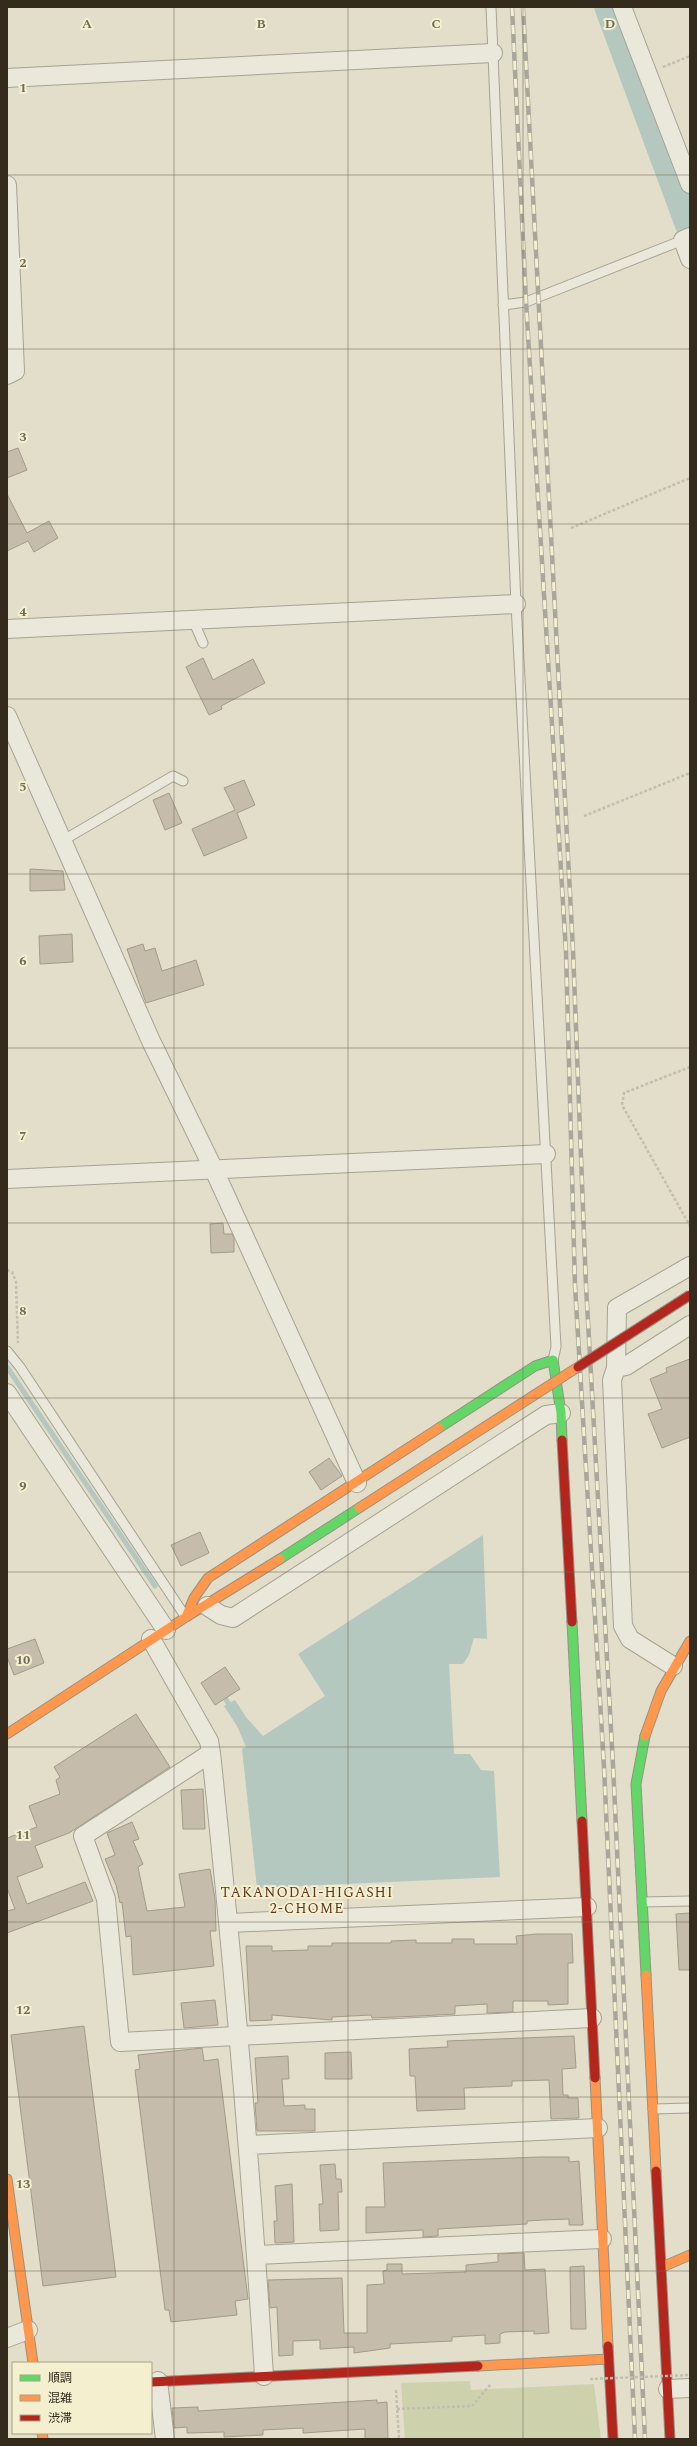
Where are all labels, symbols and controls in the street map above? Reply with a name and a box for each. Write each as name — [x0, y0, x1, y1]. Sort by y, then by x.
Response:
text: A — [82, 14, 92, 34]
text: B — [256, 14, 266, 34]
text: C — [431, 14, 441, 34]
text: D — [605, 14, 615, 34]
text: 1 — [19, 78, 27, 98]
text: 2 — [19, 253, 27, 273]
text: 3 — [19, 427, 27, 447]
text: 4 — [19, 602, 27, 622]
text: 5 — [19, 777, 27, 797]
text: 6 — [19, 951, 27, 971]
text: 7 — [19, 1126, 27, 1146]
text: 8 — [19, 1301, 27, 1321]
text: 9 — [19, 1476, 27, 1496]
text: 10 — [16, 1650, 30, 1670]
text: 11 — [16, 1825, 30, 1845]
district label: TAKANODAI-HIGASHI 2-CHOME — [221, 1882, 393, 1919]
text: 12 — [16, 2000, 30, 2020]
text: 13 — [16, 2174, 30, 2194]
legend — [12, 2362, 152, 2434]
text: 順調 — [48, 2369, 72, 2388]
text: 混雑 — [48, 2389, 72, 2408]
text: 渋滞 — [48, 2409, 72, 2428]

